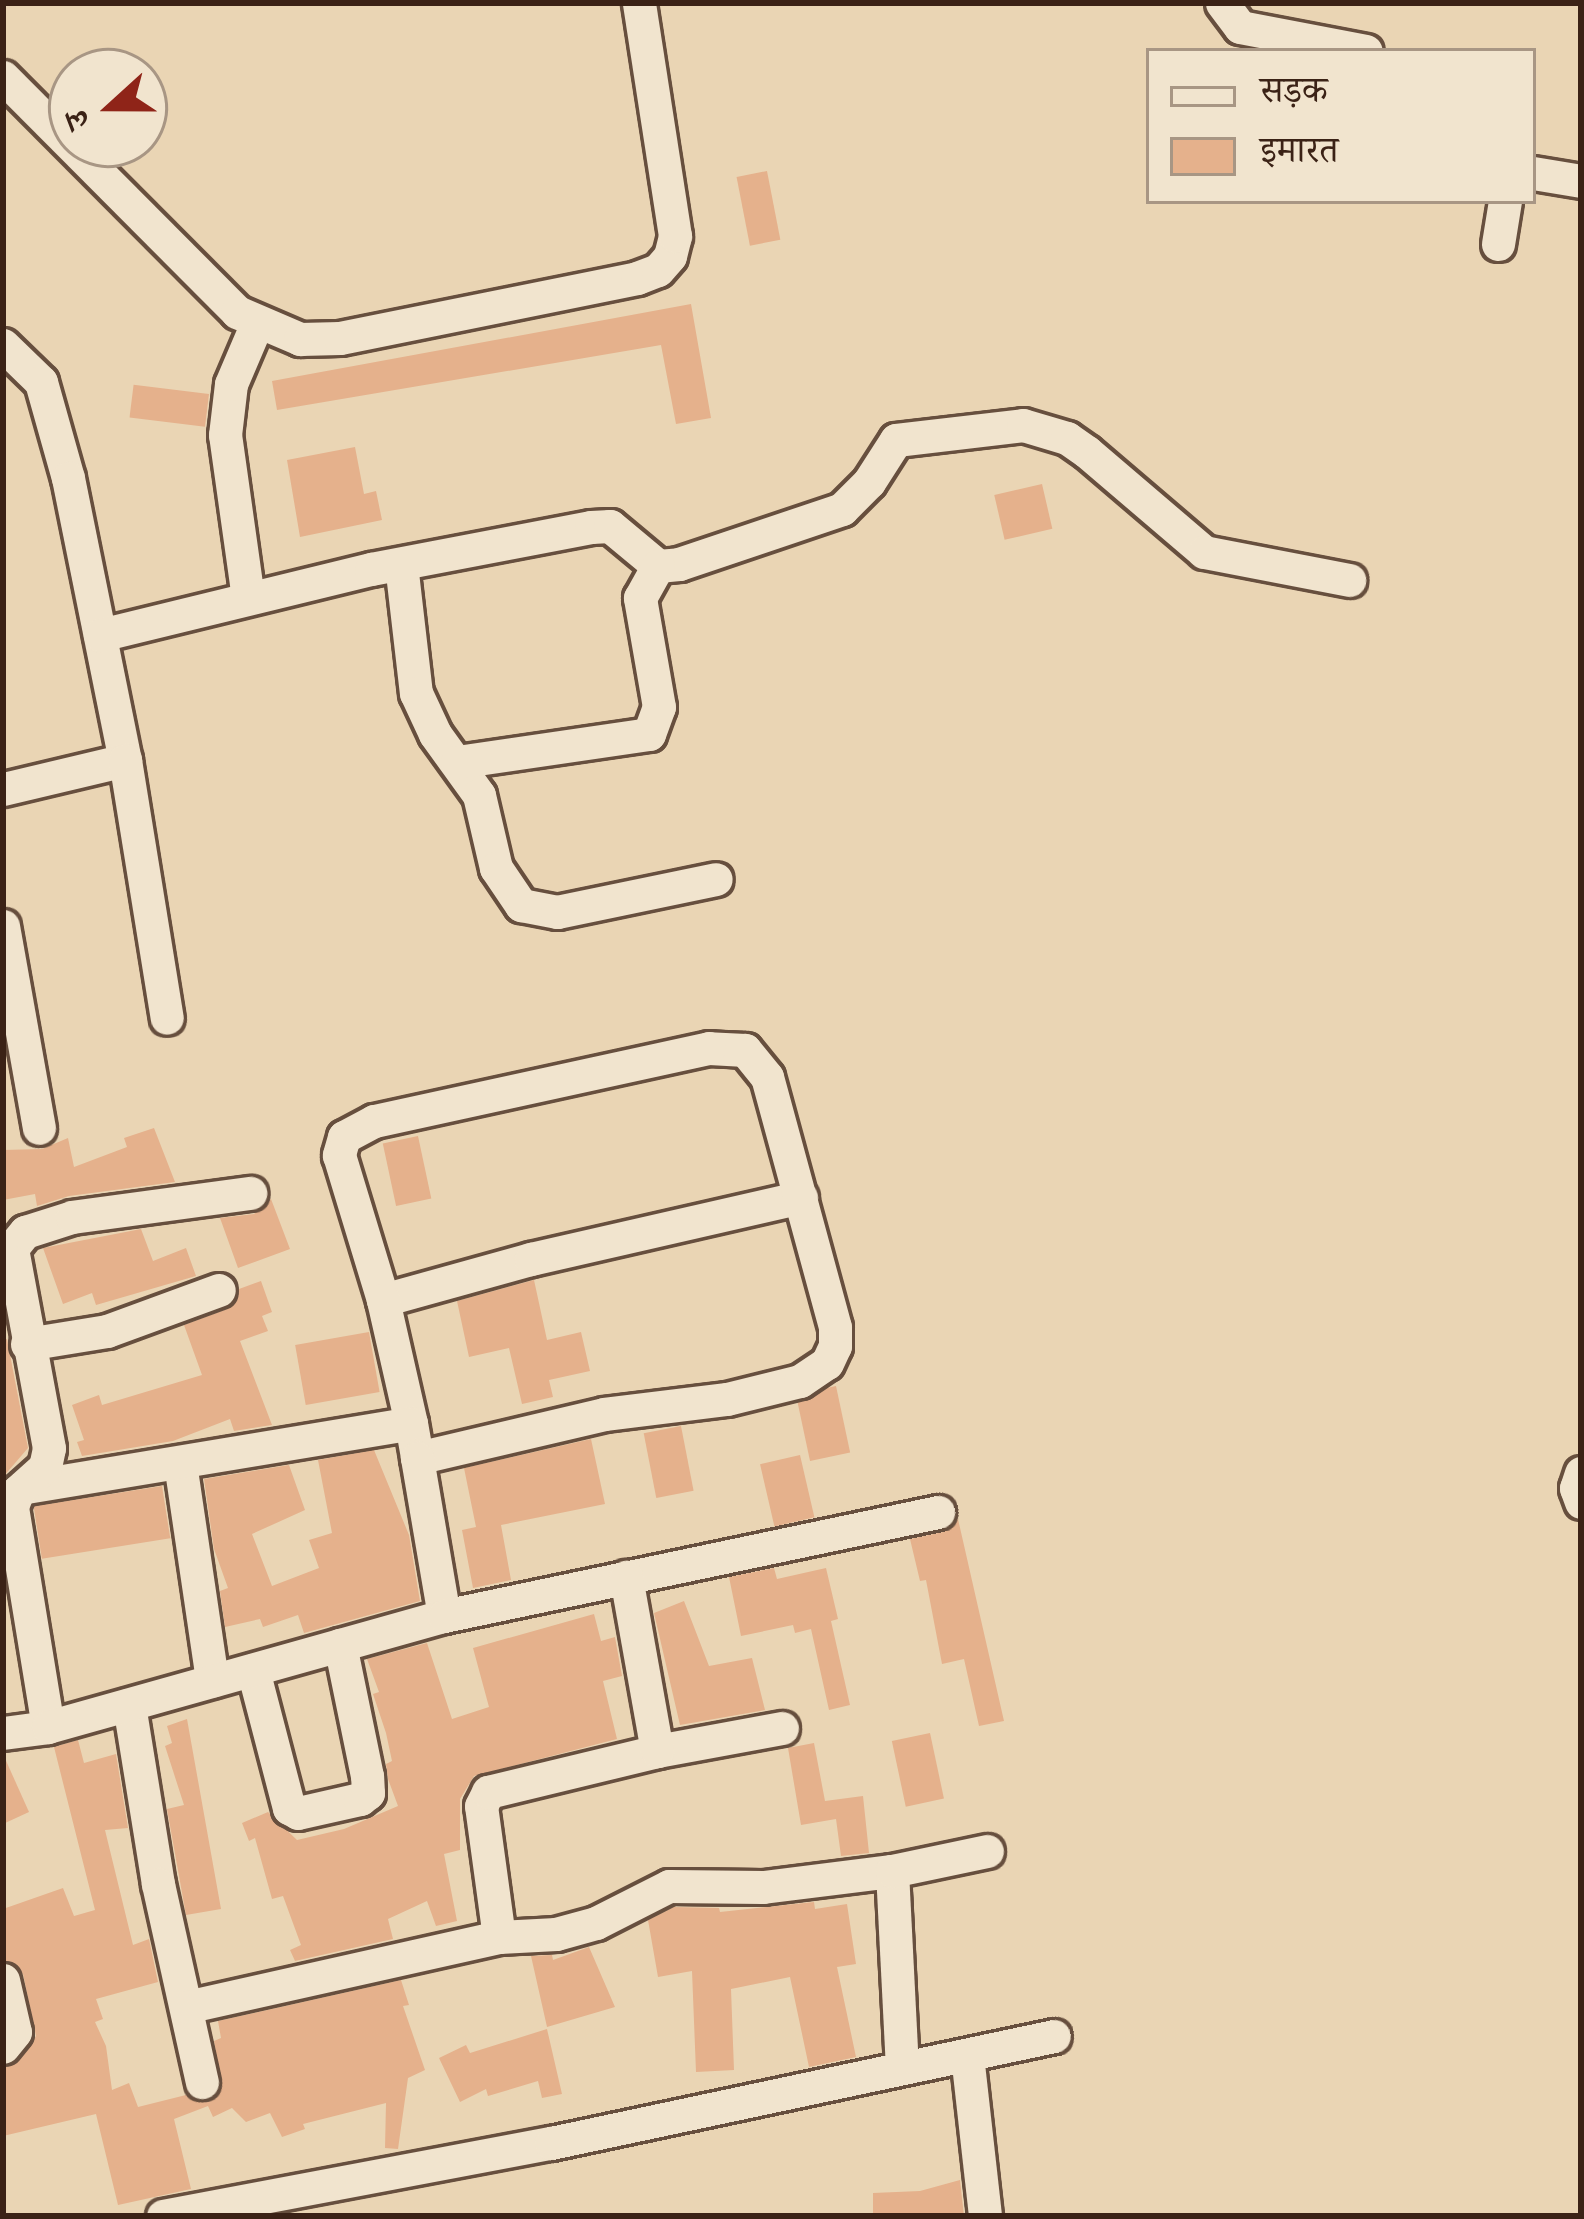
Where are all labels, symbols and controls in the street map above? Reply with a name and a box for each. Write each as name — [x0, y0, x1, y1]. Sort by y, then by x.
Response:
north arrow — [48, 48, 168, 168]
legend — [1146, 48, 1536, 204]
text: सड़क — [1260, 68, 1328, 112]
text: उ — [56, 105, 99, 135]
text: इमारत — [1260, 128, 1338, 172]

